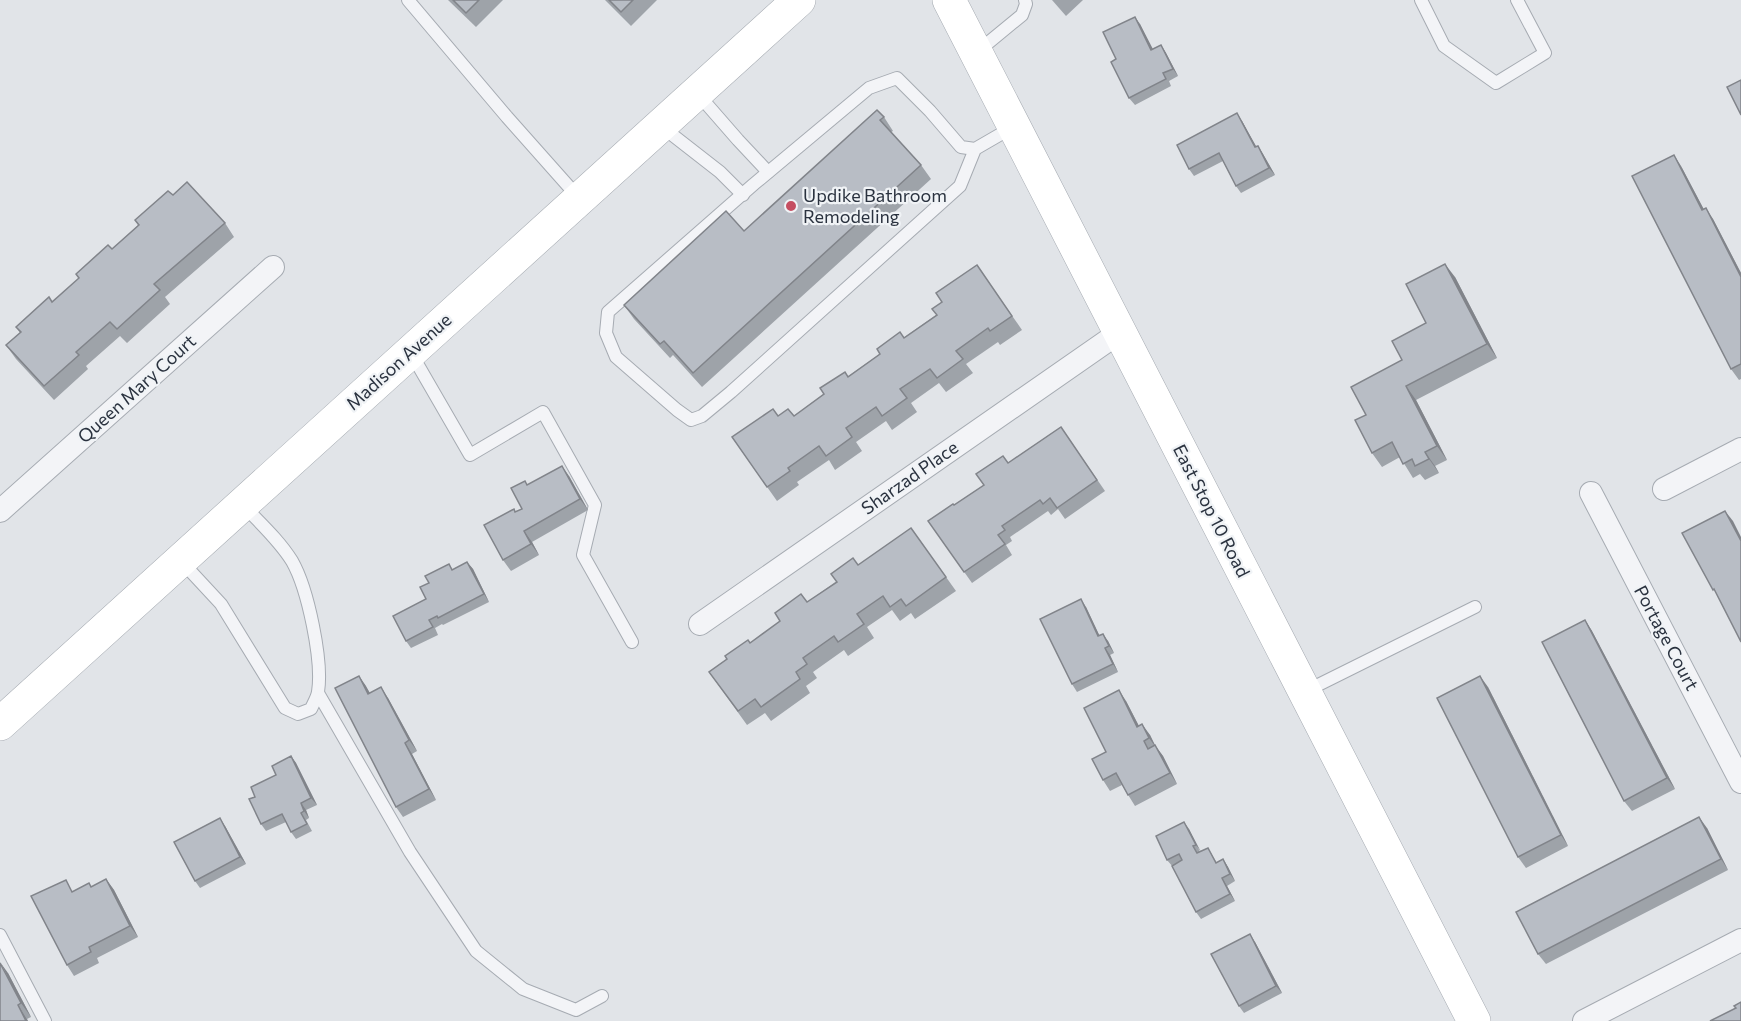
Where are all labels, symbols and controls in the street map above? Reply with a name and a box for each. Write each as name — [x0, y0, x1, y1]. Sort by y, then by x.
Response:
place label: Updike Bathroom Remodeling — [803, 184, 947, 227]
marker: Updike Bathroom Remodeling — [784, 199, 798, 213]
street label: Madison Avenue — [341, 308, 456, 414]
street label: Queen Mary Court — [73, 329, 200, 447]
street label: Sharzad Place — [857, 436, 962, 519]
street label: East Stop 10 Road — [1169, 440, 1255, 581]
street label: Portage Court — [1630, 581, 1704, 694]

